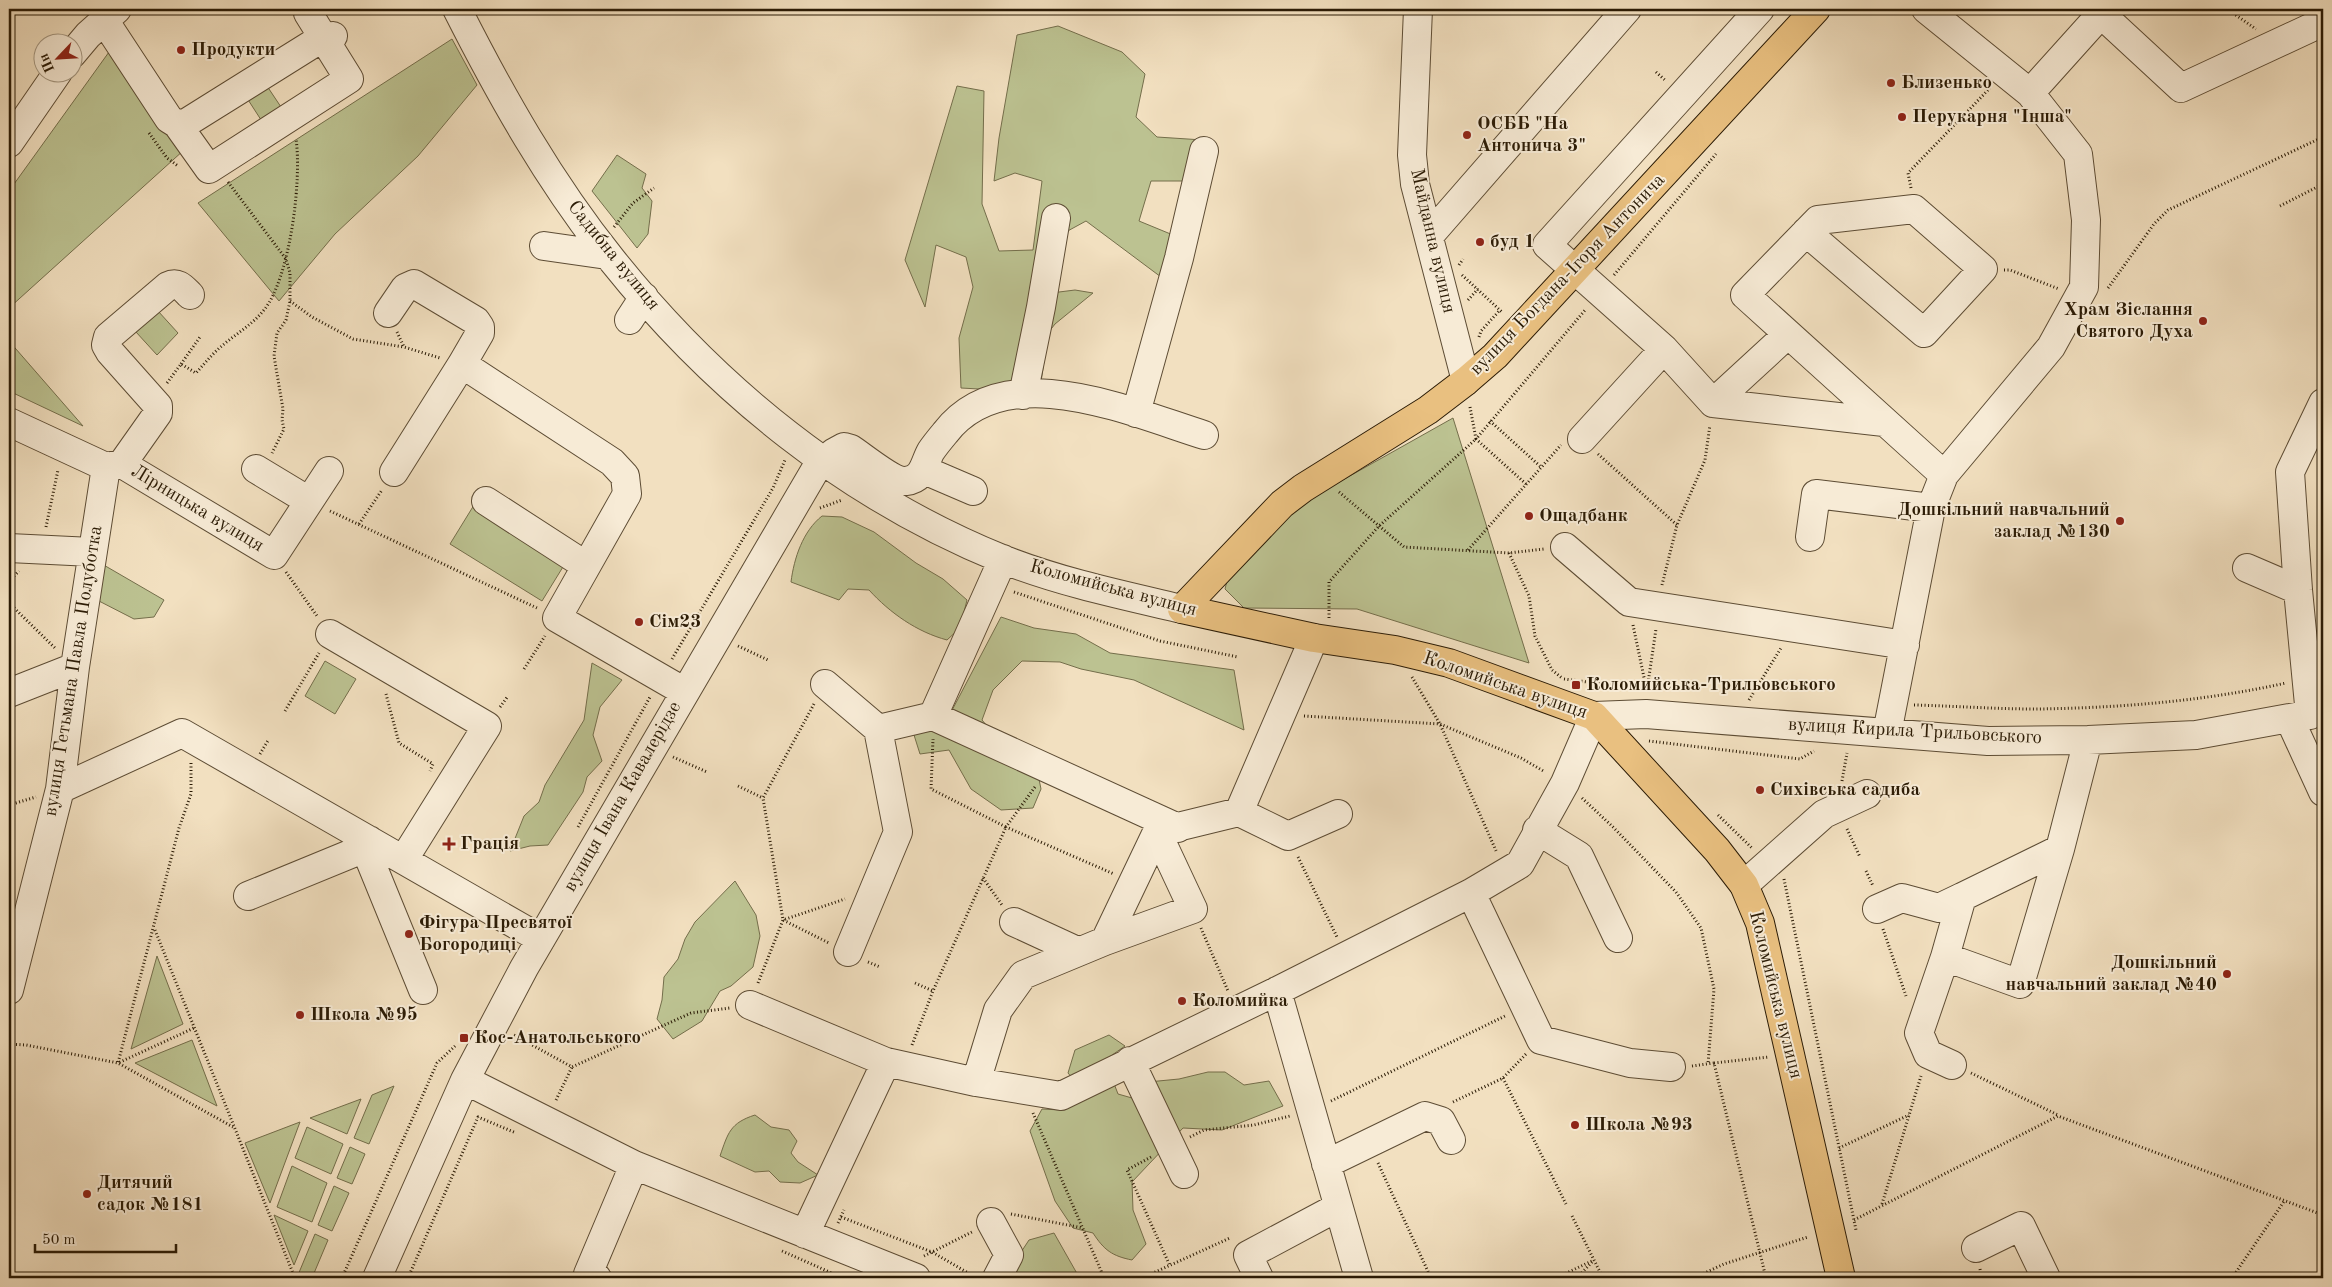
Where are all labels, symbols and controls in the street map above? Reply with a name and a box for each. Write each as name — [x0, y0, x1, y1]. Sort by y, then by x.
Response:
north arrow — [32, 32, 82, 82]
place label: Продукти — [191, 41, 276, 60]
marker: Продукти — [175, 44, 187, 56]
text: Пн — [37, 51, 58, 75]
place label: Близенько — [1901, 74, 1992, 93]
marker: Близенько — [1885, 77, 1897, 89]
place label: Перукарня "Інша" — [1912, 108, 2072, 127]
marker: Перукарня "Інша" — [1896, 111, 1908, 123]
place label: ОСББ "На Антонича 3" — [1477, 115, 1586, 156]
marker: ОСББ "На Антонича 3" — [1461, 129, 1473, 141]
street label: Майданна вулиця — [1406, 167, 1458, 315]
street label: вулиця Богдана-Ігоря Антонича — [1467, 170, 1670, 379]
street label: Садибна вулиця — [563, 198, 663, 314]
place label: буд 1 — [1490, 233, 1535, 252]
marker: буд 1 — [1474, 236, 1486, 248]
place label: Храм Зіслання Святого Духа — [2063, 301, 2193, 342]
marker: Храм Зіслання Святого Духа — [2197, 315, 2209, 327]
street label: Лірницька вулиця — [127, 462, 267, 556]
place label: Дошкільний навчальний заклад №130 — [1897, 501, 2110, 542]
place label: Ощадбанк — [1539, 507, 1628, 526]
marker: Ощадбанк — [1523, 510, 1535, 522]
marker: Дошкільний навчальний заклад №130 — [2114, 515, 2126, 527]
street label: вулиця Гетьмана Павла Полуботка — [42, 524, 106, 818]
street label: Коломийська вулиця — [1027, 558, 1199, 620]
place label: Сім23 — [649, 613, 701, 632]
marker: Сім23 — [633, 616, 645, 628]
street label: Коломийська вулиця — [1420, 649, 1590, 723]
place label: Коломийська-Трильовського — [1586, 676, 1836, 695]
marker: Коломийська-Трильовського — [1570, 679, 1582, 691]
street label: вулиця Івана Кавалерідзе — [561, 699, 685, 895]
street label: вулиця Кирила Трильовського — [1787, 716, 2043, 748]
place label: Сихівська садиба — [1770, 781, 1920, 800]
marker: Сихівська садиба — [1754, 784, 1766, 796]
place label: Грація — [460, 835, 519, 854]
marker: Грація — [442, 837, 456, 851]
street label: Коломийська вулиця — [1745, 909, 1805, 1081]
place label: Фігура Пресвятої Богородиці — [419, 914, 573, 955]
marker: Фігура Пресвятої Богородиці — [403, 928, 415, 940]
place label: Дошкільний навчальний заклад №40 — [2006, 954, 2217, 995]
marker: Дошкільний навчальний заклад №40 — [2221, 968, 2233, 980]
place label: Коломийка — [1192, 992, 1288, 1011]
marker: Коломийка — [1176, 995, 1188, 1007]
place label: Школа №95 — [310, 1006, 418, 1025]
marker: Школа №95 — [294, 1009, 306, 1021]
place label: Кос-Анатольського — [474, 1029, 641, 1048]
marker: Кос-Анатольського — [458, 1032, 470, 1044]
place label: Школа №93 — [1585, 1116, 1693, 1135]
marker: Школа №93 — [1569, 1119, 1581, 1131]
place label: Дитячий садок №181 — [97, 1174, 204, 1215]
marker: Дитячий садок №181 — [81, 1188, 93, 1200]
scale bar — [35, 1222, 176, 1254]
text: 50 m — [42, 1233, 76, 1248]

